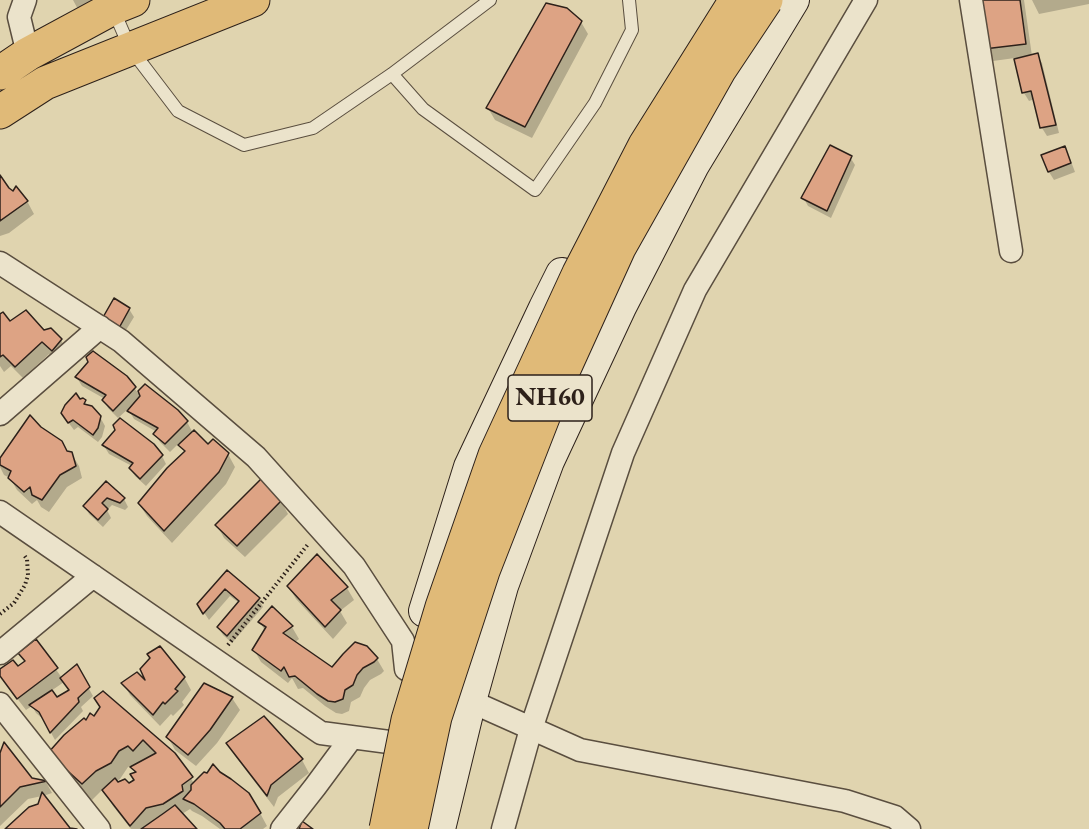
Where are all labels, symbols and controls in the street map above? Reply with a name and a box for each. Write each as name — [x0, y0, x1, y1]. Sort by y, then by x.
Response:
road number: NH60 — [508, 375, 592, 421]

